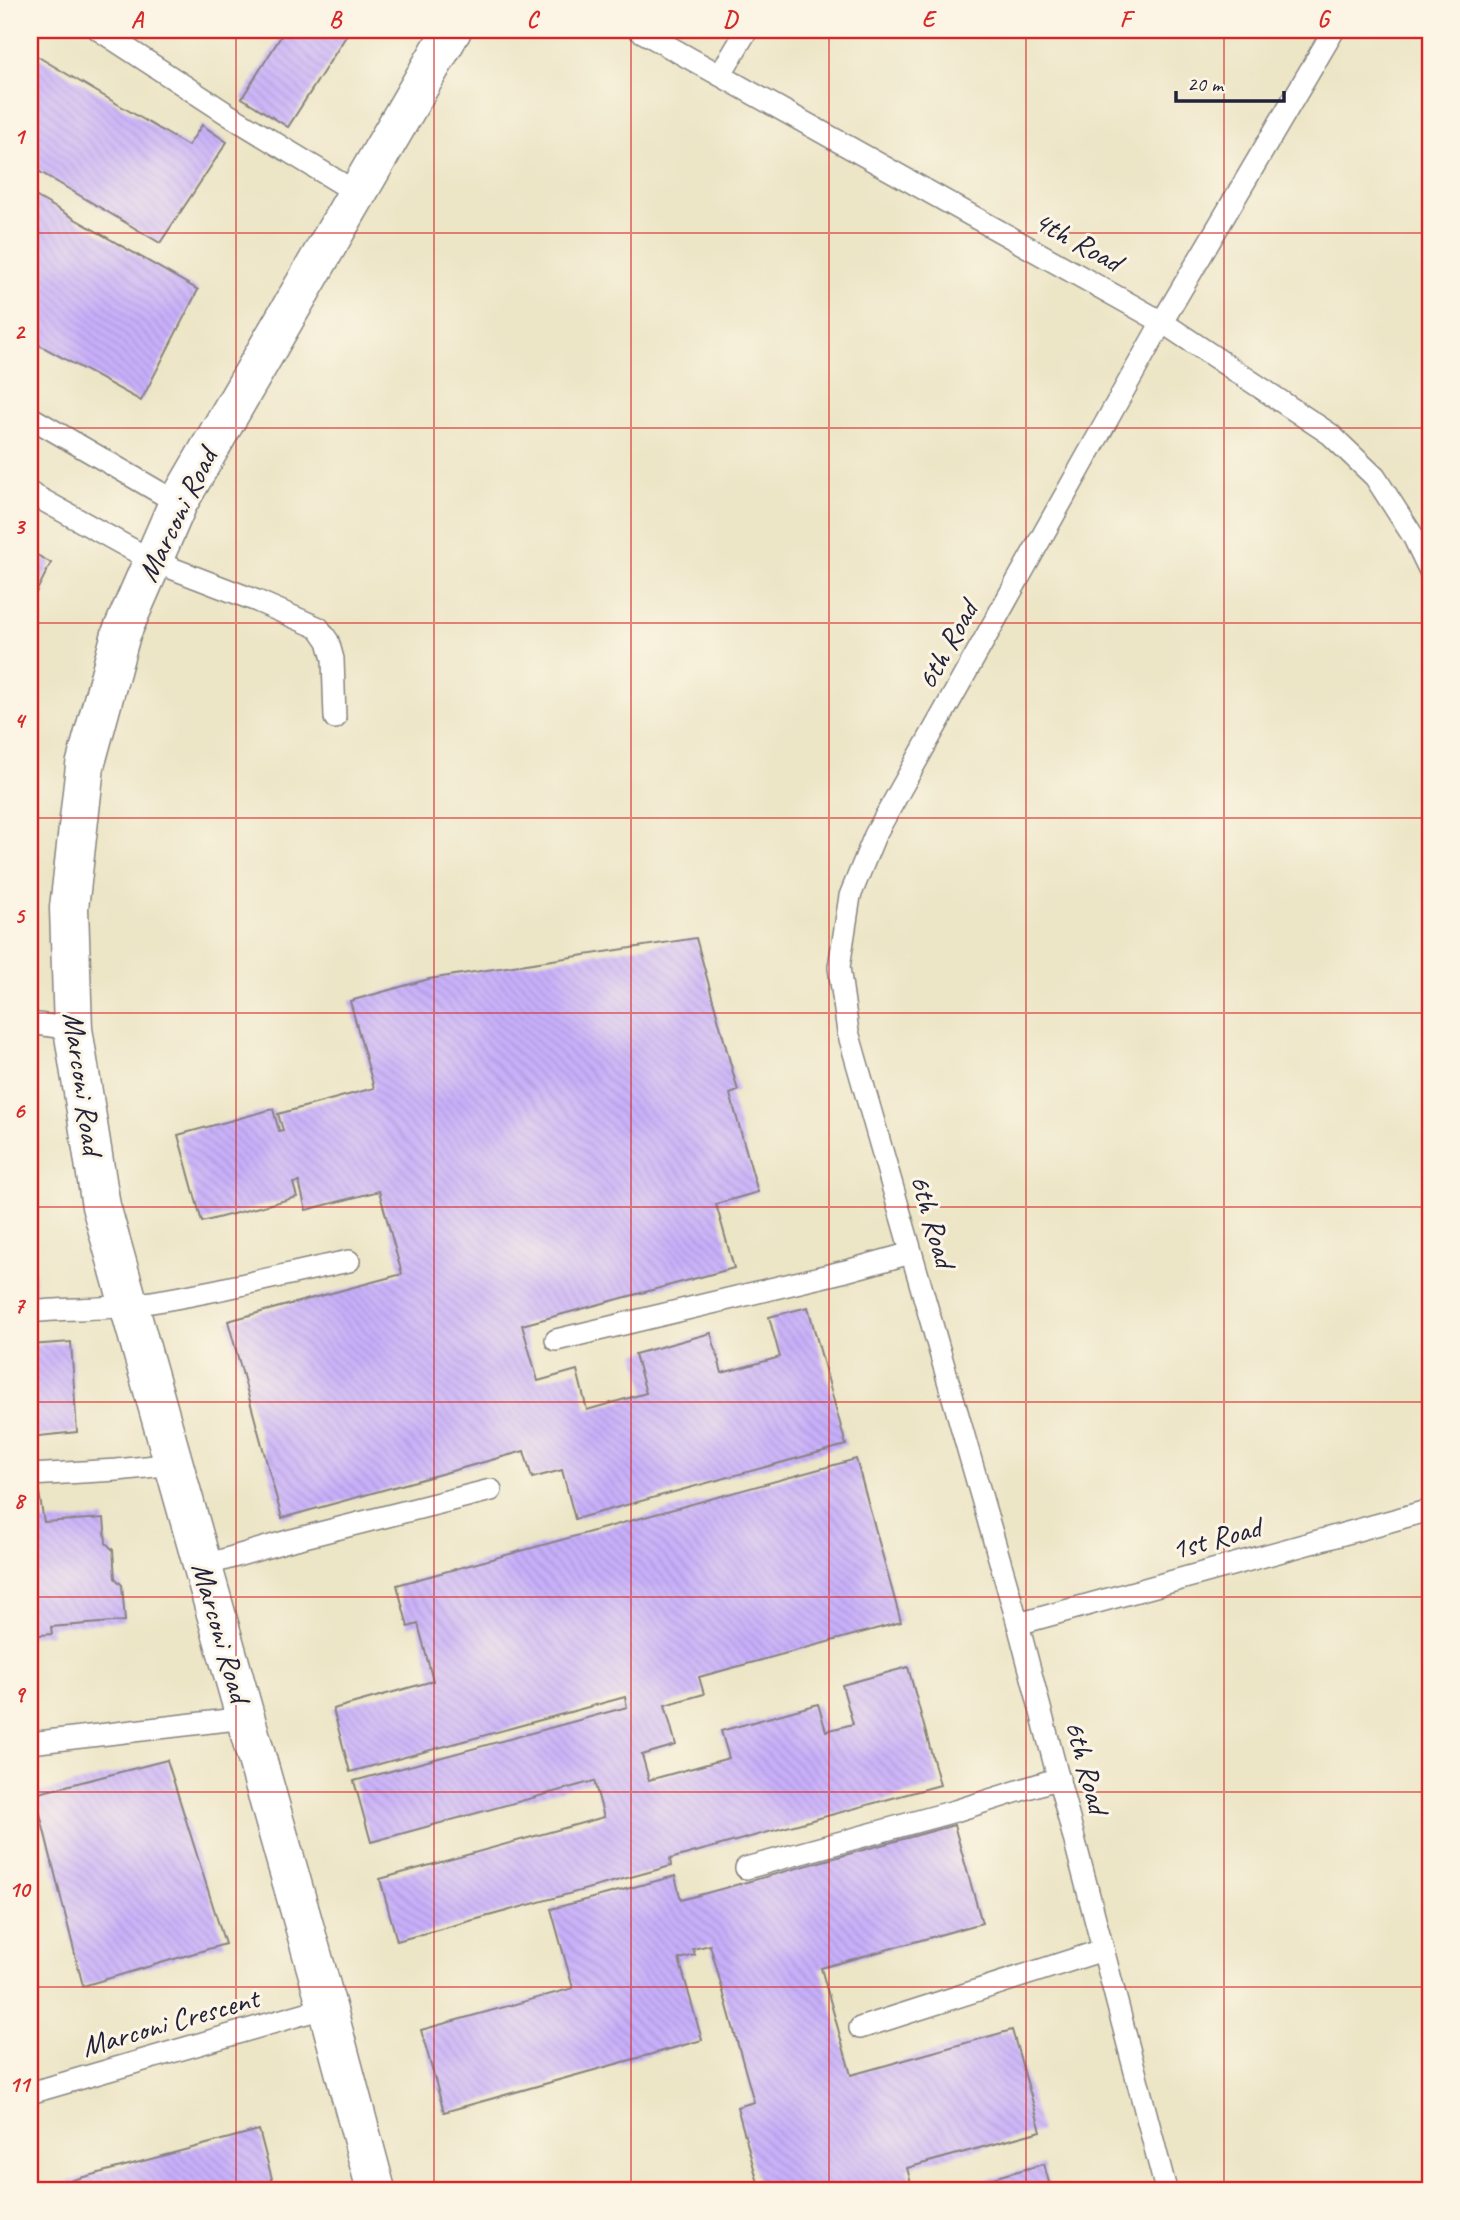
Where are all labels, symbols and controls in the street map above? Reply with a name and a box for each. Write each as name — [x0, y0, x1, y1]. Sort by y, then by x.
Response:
text: A — [131, 5, 145, 34]
text: B — [329, 5, 343, 34]
text: C — [527, 5, 541, 34]
text: D — [723, 5, 739, 34]
text: E — [922, 5, 938, 34]
text: F — [1120, 5, 1136, 34]
text: G — [1317, 5, 1332, 34]
scale bar — [1176, 60, 1285, 104]
text: 20 m — [1187, 71, 1225, 97]
text: 1 — [14, 122, 27, 151]
street label: 4th Road — [1027, 201, 1132, 283]
text: 2 — [14, 317, 27, 346]
street label: Marconi Road — [129, 439, 227, 588]
text: 3 — [14, 512, 27, 541]
street label: 6th Road — [907, 591, 989, 696]
text: 4 — [14, 706, 27, 735]
text: 5 — [14, 901, 26, 930]
street label: Marconi Road — [54, 1009, 112, 1161]
text: 6 — [14, 1096, 27, 1125]
street label: 6th Road — [902, 1170, 965, 1276]
text: 7 — [14, 1291, 27, 1320]
text: 8 — [14, 1486, 27, 1515]
street label: 1st Road — [1167, 1507, 1269, 1568]
street label: Marconi Road — [183, 1558, 260, 1710]
text: 9 — [14, 1680, 27, 1709]
street label: 6th Road — [1056, 1716, 1119, 1822]
text: 10 — [9, 1875, 32, 1904]
street label: Marconi Crescent — [77, 1978, 266, 2065]
text: 11 — [9, 2070, 32, 2099]

